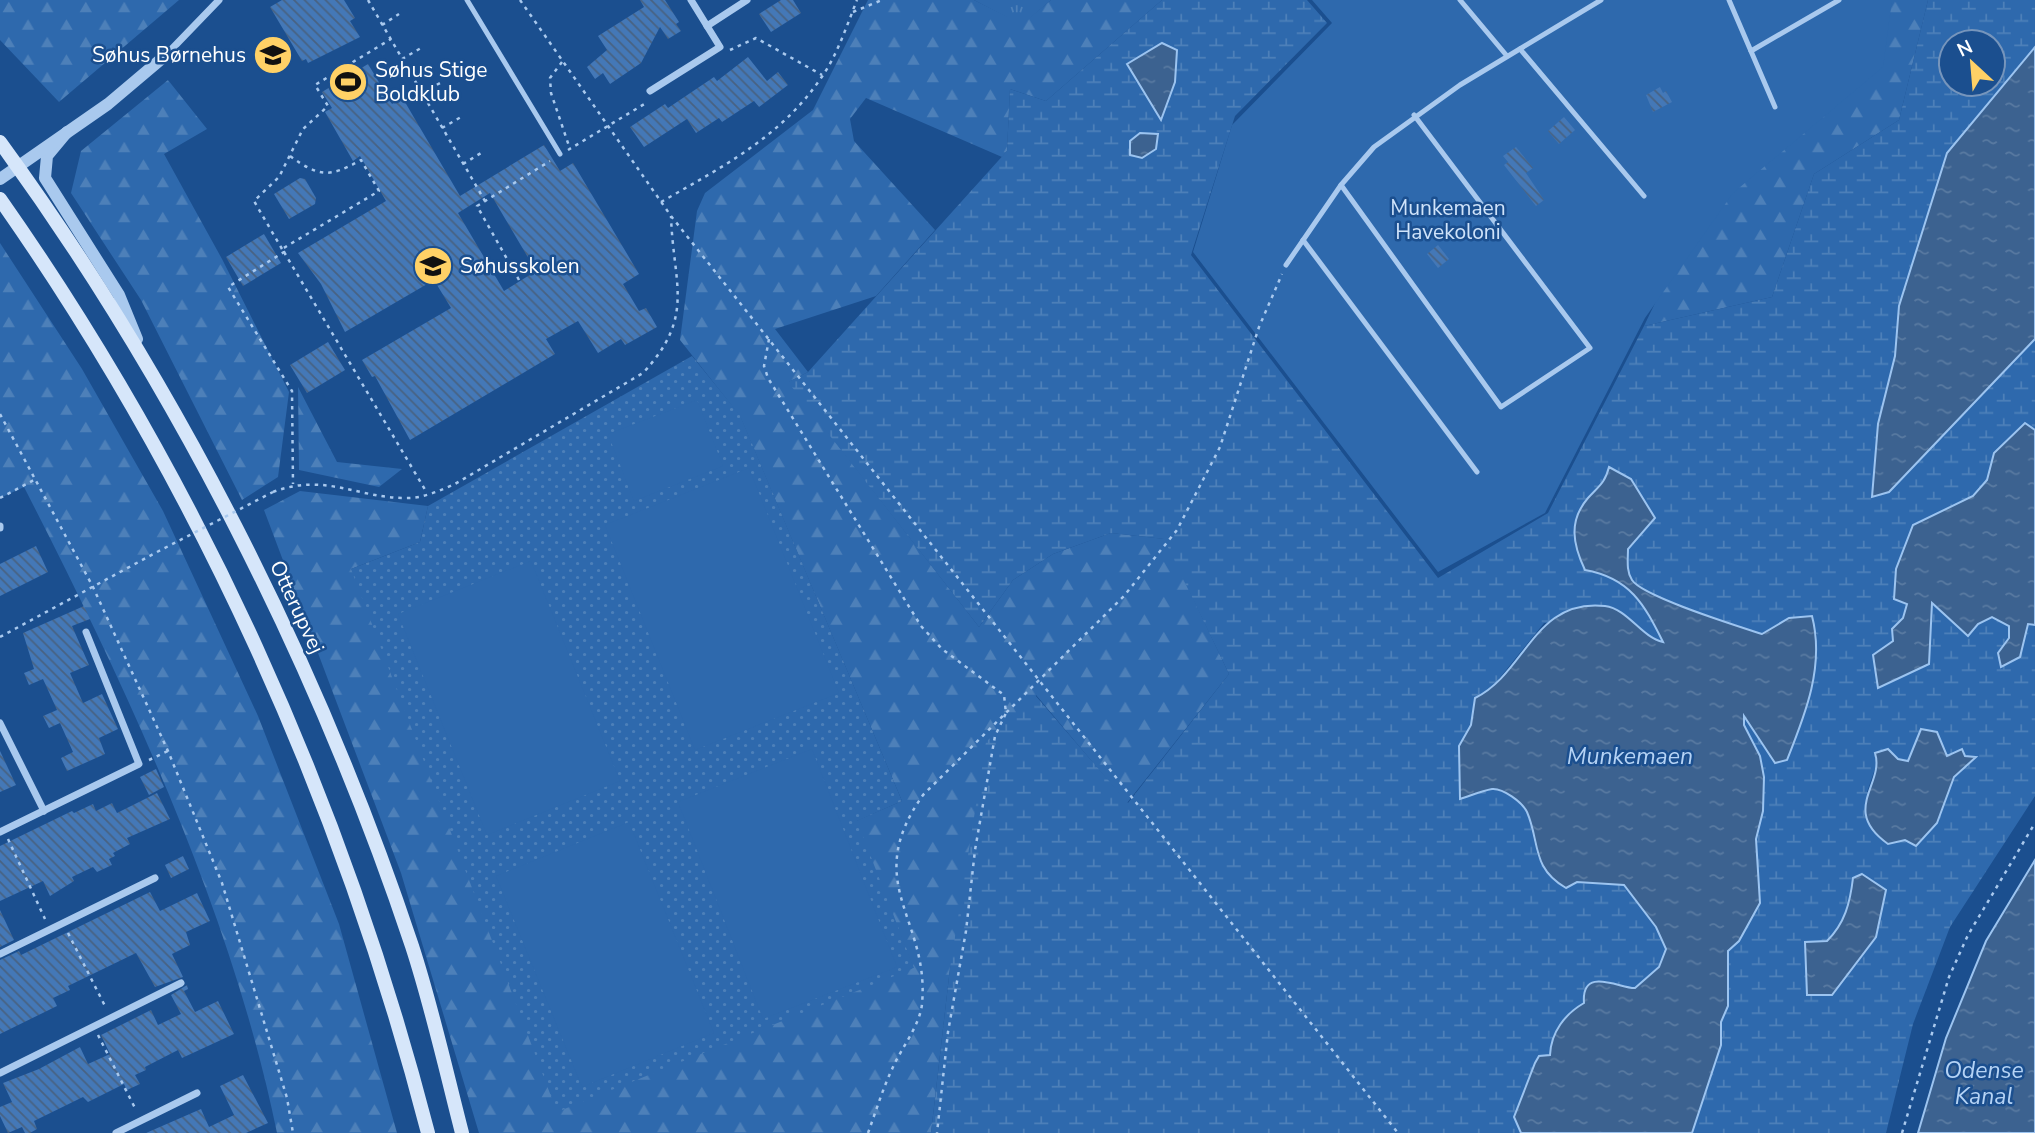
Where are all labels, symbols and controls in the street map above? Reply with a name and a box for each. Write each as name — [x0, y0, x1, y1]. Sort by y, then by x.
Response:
north arrow — [1937, 28, 2007, 98]
school or university icon: Søhus Børnehus — [252, 34, 294, 76]
text: N — [1953, 34, 1977, 63]
place label: Søhus Børnehus — [92, 41, 246, 69]
place label: Søhus Stige Boldklub — [375, 56, 487, 108]
sports icon: Søhus Stige Boldklub — [327, 61, 369, 103]
park label: Munkemaen Havekoloni — [1390, 194, 1506, 246]
school or university icon: Søhusskolen — [412, 245, 454, 287]
place label: Søhusskolen — [460, 252, 580, 280]
street label: Otterupvej — [263, 556, 331, 658]
water label: Munkemaen — [1567, 741, 1693, 772]
water label: Odense Kanal — [1944, 1055, 2024, 1112]

